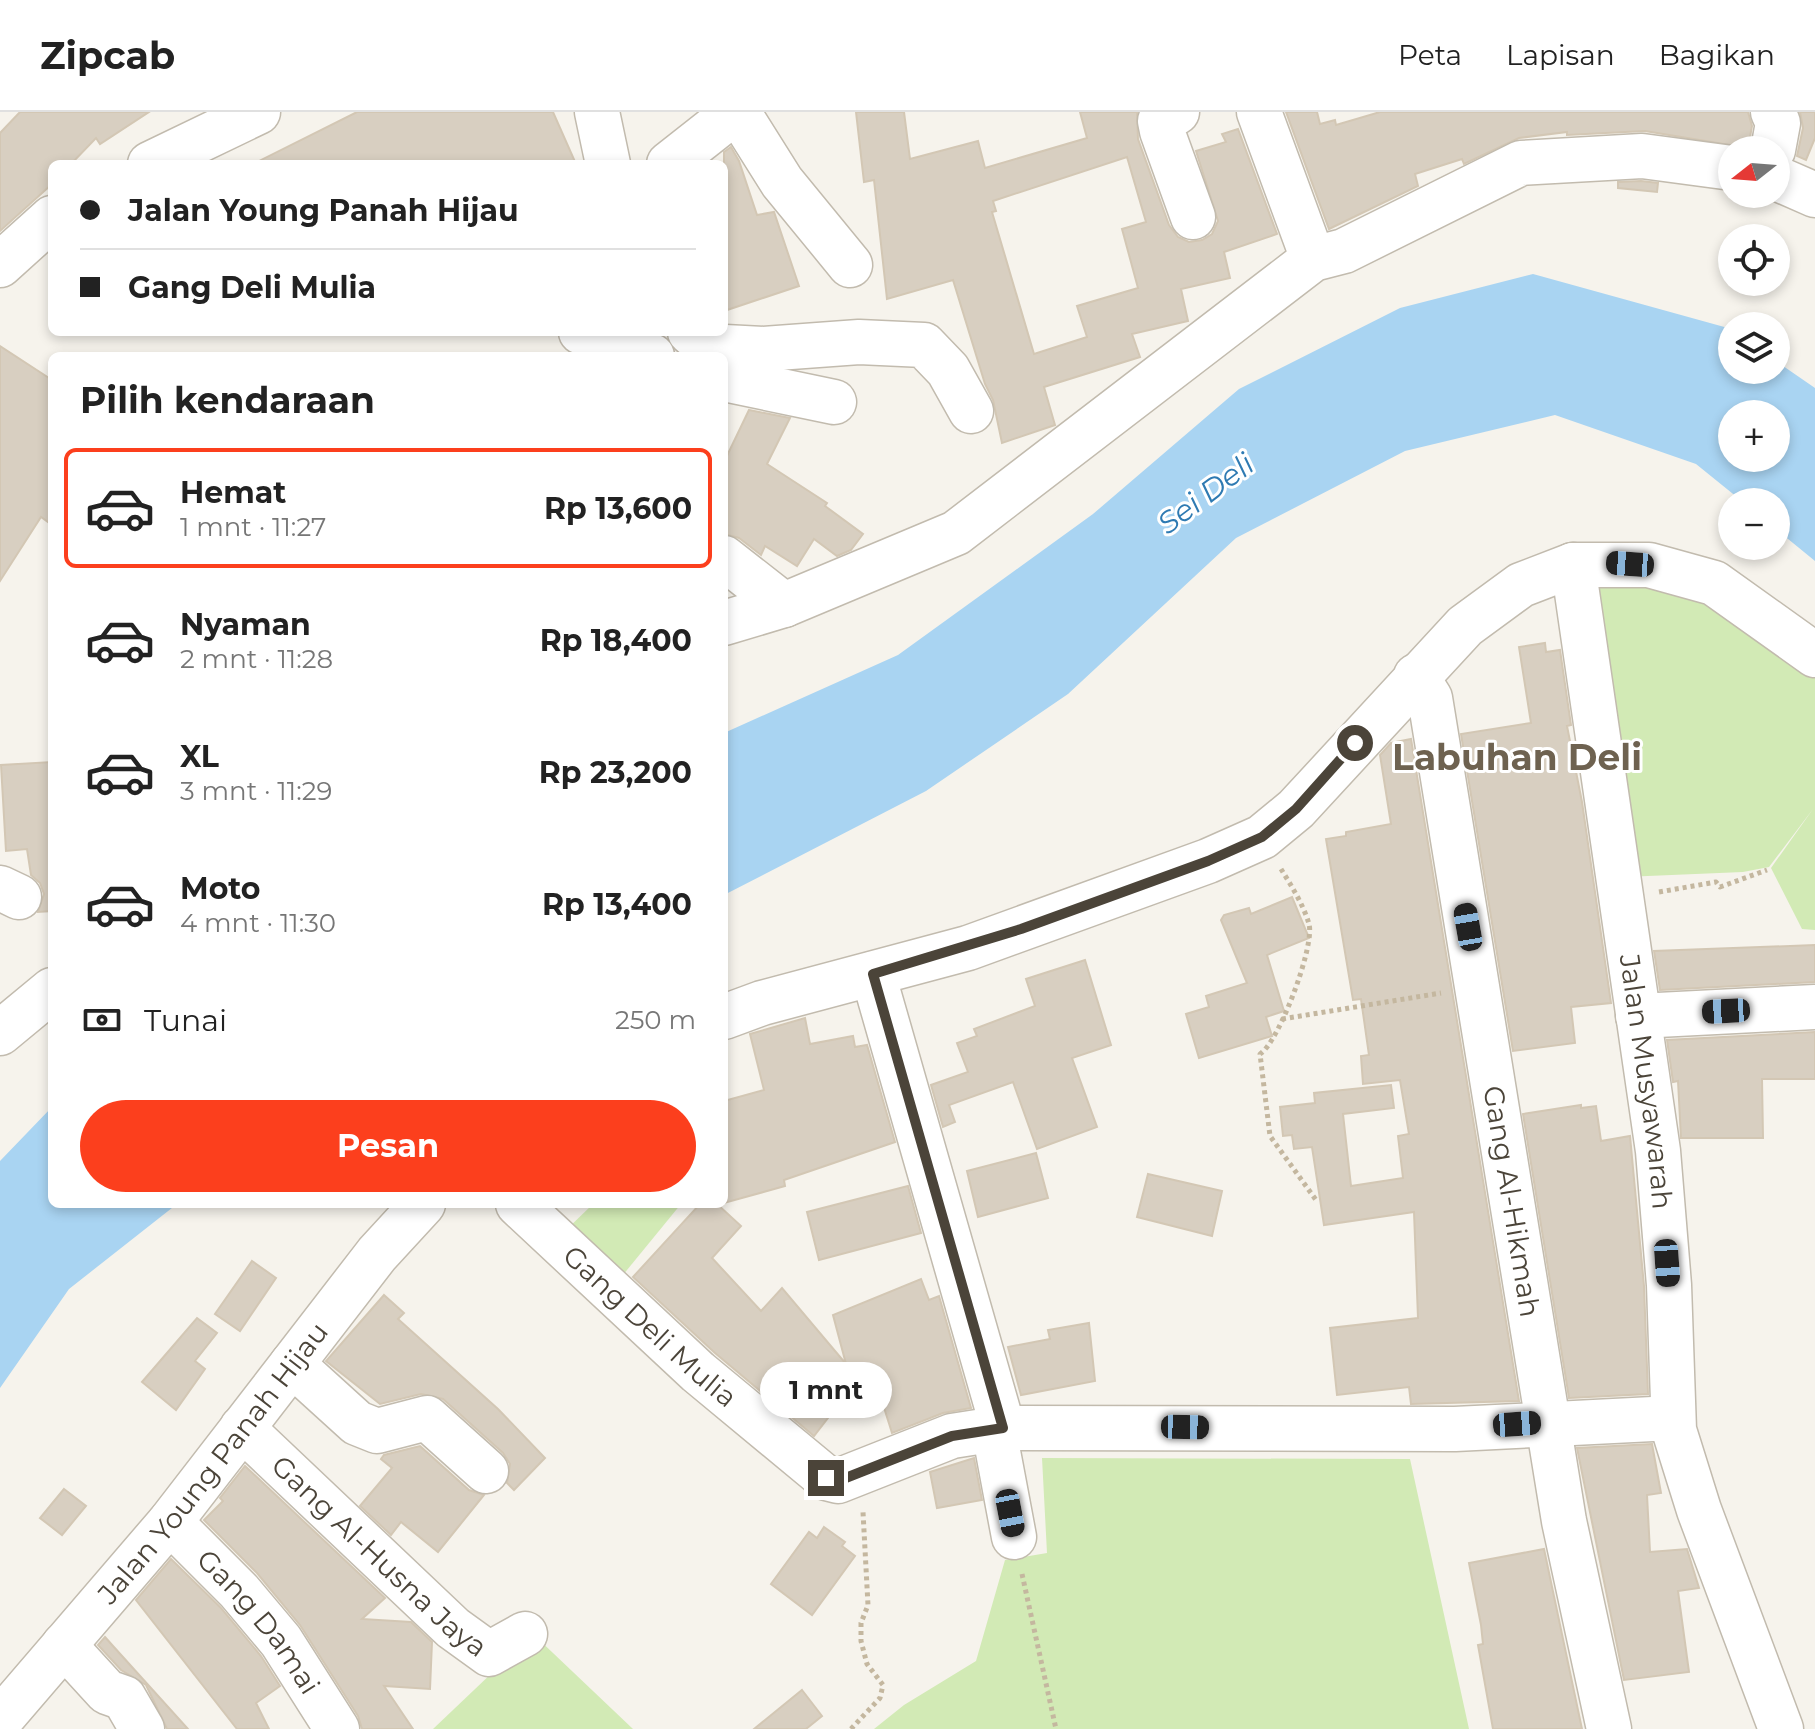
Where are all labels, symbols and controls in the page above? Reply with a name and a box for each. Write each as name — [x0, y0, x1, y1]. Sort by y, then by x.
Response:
text: Zipcab — [40, 32, 175, 79]
text: Peta — [1398, 38, 1462, 72]
text: Lapisan — [1506, 38, 1615, 72]
text: Bagikan — [1659, 38, 1775, 72]
north arrow — [1718, 136, 1790, 208]
map controls — [1718, 136, 1790, 560]
text: Jalan Young Panah Hijau — [128, 192, 519, 229]
button: locate — [1718, 224, 1790, 296]
text: Gang Deli Mulia — [128, 269, 376, 306]
button: layers — [1718, 312, 1790, 384]
text: Pilih kendaraan — [80, 378, 375, 422]
button: + — [1718, 400, 1790, 472]
water label: Sei Deli — [1150, 445, 1262, 542]
icon: car — [84, 472, 156, 544]
text: Hemat — [180, 474, 286, 511]
button: − — [1718, 488, 1790, 560]
text: Rp 13,600 — [544, 490, 692, 527]
text: 1 mnt · 11:27 — [180, 511, 326, 543]
car — [1605, 550, 1655, 578]
icon: car — [84, 604, 156, 676]
text: Nyaman — [180, 606, 311, 643]
text: Rp 18,400 — [540, 622, 692, 659]
text: 2 mnt · 11:28 — [180, 643, 333, 675]
route start — [1337, 725, 1373, 761]
district label: Labuhan Deli — [1392, 735, 1642, 779]
icon: car — [84, 736, 156, 808]
text: XL — [180, 738, 219, 775]
text: Rp 23,200 — [539, 754, 692, 791]
text: 3 mnt · 11:29 — [180, 775, 332, 807]
icon: car — [84, 868, 156, 940]
text: Moto — [180, 870, 261, 907]
text: Rp 13,400 — [542, 886, 692, 923]
car — [1452, 901, 1484, 953]
text: 4 mnt · 11:30 — [180, 907, 336, 939]
street label: Jalan Musyawarah — [1613, 951, 1680, 1211]
icon: cash — [80, 998, 124, 1042]
car — [1701, 998, 1751, 1024]
text: Tunai — [144, 1002, 227, 1039]
text: 250 m — [615, 1004, 696, 1036]
street label: Gang Al-Hikmah — [1476, 1083, 1548, 1320]
button: Pesan — [80, 1100, 696, 1192]
street label: Gang Deli Mulia — [556, 1238, 744, 1414]
car — [1653, 1238, 1681, 1288]
street label: Jalan Young Panah Hijau — [90, 1315, 335, 1611]
callout: 1 mnt — [760, 1362, 892, 1418]
text: 1 mnt — [789, 1374, 863, 1406]
car — [1492, 1410, 1542, 1438]
car — [1161, 1415, 1209, 1439]
street label: Gang Al-Husna Jaya — [265, 1448, 494, 1664]
route end — [808, 1460, 844, 1496]
car — [994, 1487, 1026, 1539]
street label: Gang Damai — [190, 1542, 327, 1700]

